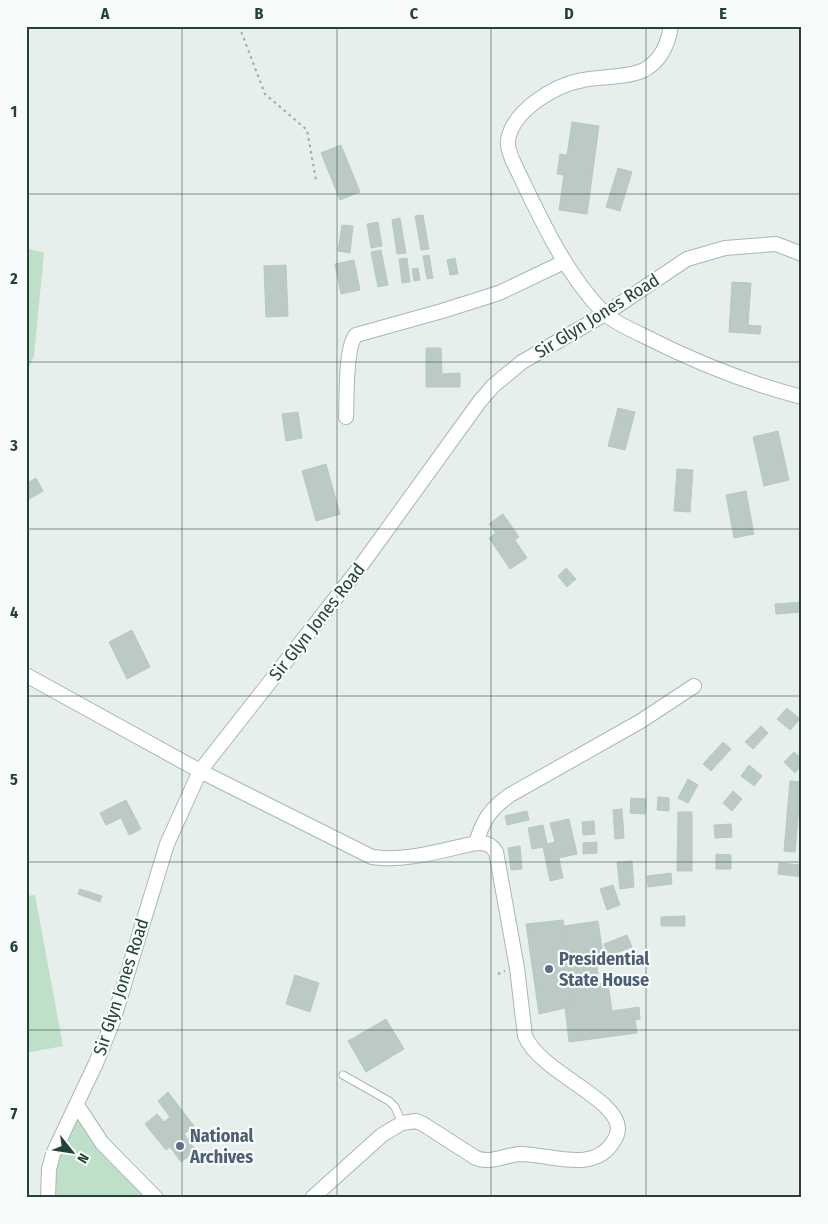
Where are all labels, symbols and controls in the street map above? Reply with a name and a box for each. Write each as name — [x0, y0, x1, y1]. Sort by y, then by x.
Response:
text: A — [100, 4, 110, 23]
text: B — [255, 4, 264, 23]
text: C — [410, 4, 419, 23]
text: D — [564, 4, 574, 23]
text: E — [719, 4, 727, 23]
text: 1 — [11, 102, 17, 121]
text: 2 — [9, 269, 18, 288]
street label: Sir Glyn Jones Road — [531, 269, 663, 363]
text: 3 — [9, 436, 18, 455]
street label: Sir Glyn Jones Road — [264, 559, 370, 685]
text: 4 — [10, 603, 18, 622]
text: 5 — [10, 770, 18, 789]
street label: Sir Glyn Jones Road — [89, 916, 153, 1058]
text: 6 — [10, 937, 18, 956]
place label: Presidential State House — [559, 948, 649, 991]
marker: Presidential State House — [543, 963, 555, 975]
text: 7 — [11, 1104, 18, 1123]
place label: National Archives — [189, 1125, 254, 1168]
north arrow — [48, 1126, 98, 1176]
marker: National Archives — [174, 1140, 186, 1152]
text: N — [73, 1150, 92, 1166]

